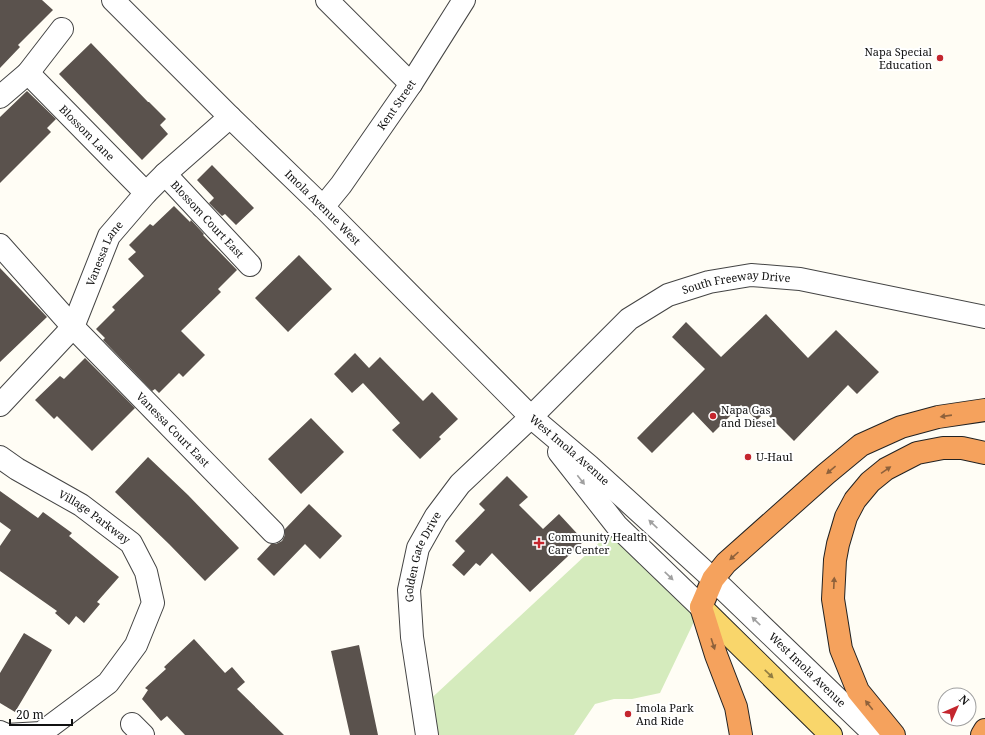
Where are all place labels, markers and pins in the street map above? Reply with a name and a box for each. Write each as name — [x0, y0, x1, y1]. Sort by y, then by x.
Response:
place label: Napa Special Education — [864, 44, 933, 72]
marker: Napa Special Education — [935, 53, 945, 63]
place label: Napa Gas and Diesel — [721, 402, 776, 430]
marker: Napa Gas and Diesel — [708, 411, 718, 421]
place label: U-Haul — [756, 449, 793, 464]
marker: U-Haul — [743, 452, 753, 462]
place label: Community Health Care Center — [548, 529, 648, 557]
marker: Community Health Care Center — [533, 537, 545, 549]
place label: Imola Park And Ride — [636, 700, 694, 728]
marker: Imola Park And Ride — [623, 709, 633, 719]

